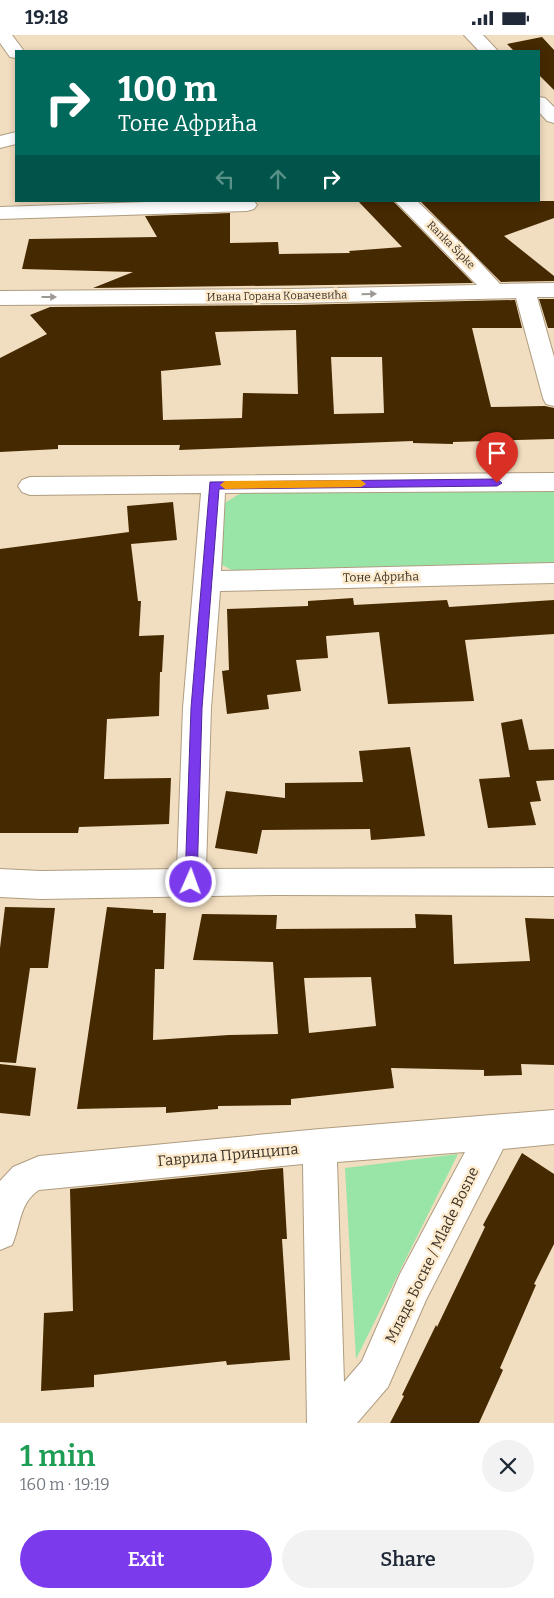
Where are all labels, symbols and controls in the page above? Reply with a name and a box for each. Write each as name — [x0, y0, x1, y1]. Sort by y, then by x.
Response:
text: 19:18 — [25, 6, 69, 29]
text: 100 m — [118, 68, 217, 110]
icon: right — [35, 70, 100, 135]
text: Тоне Афрића — [118, 110, 257, 137]
icon: left — [211, 165, 239, 193]
icon: ahead — [264, 165, 292, 193]
icon: right — [317, 165, 345, 193]
street label: Ranka Šipke — [424, 218, 478, 272]
street label: Ивана Горана Ковачевића — [207, 288, 347, 304]
one-way arrow — [361, 290, 377, 298]
one-way arrow — [41, 293, 57, 301]
pin — [476, 432, 518, 483]
icon: arrive — [483, 439, 511, 467]
street label: Тоне Афрића — [343, 569, 420, 585]
position arrow — [164, 855, 216, 907]
street label: Гаврила Принципа — [157, 1140, 299, 1170]
street label: Младе Босне / Mlade Bosne — [381, 1164, 483, 1346]
text: 1 min — [20, 1438, 95, 1474]
button: close — [482, 1440, 534, 1492]
text: 160 m · 19:19 — [20, 1475, 110, 1494]
button: Exit — [20, 1530, 272, 1588]
button: Share — [282, 1530, 534, 1588]

